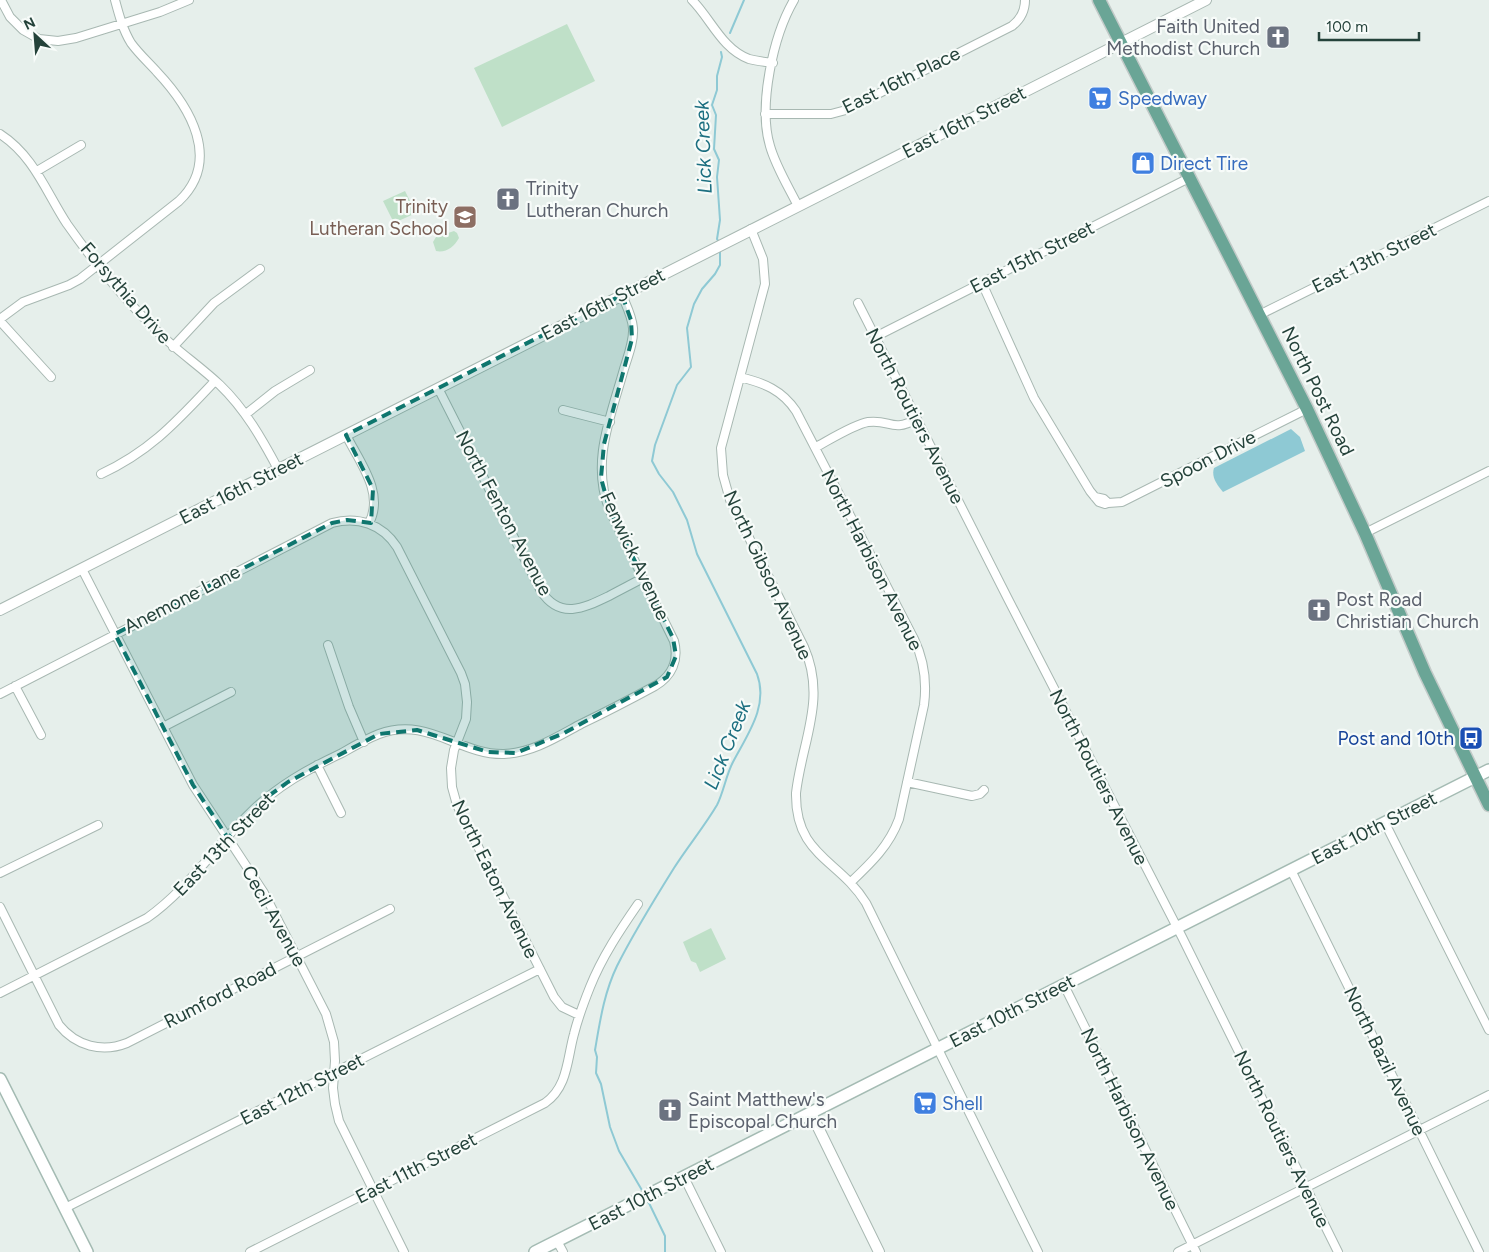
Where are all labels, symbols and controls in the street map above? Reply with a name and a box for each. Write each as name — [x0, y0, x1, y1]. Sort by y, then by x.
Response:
north arrow — [10, 10, 60, 60]
scale bar — [1319, 10, 1419, 42]
text: N — [21, 14, 38, 34]
place label: Faith United Methodist Church — [1106, 15, 1260, 60]
text: 100 m — [1326, 18, 1368, 36]
church icon: Faith United Methodist Church — [1265, 24, 1291, 50]
street label: East 16th Place — [838, 42, 964, 118]
street label: East 16th Street — [898, 81, 1030, 163]
supermarket icon: Speedway — [1087, 85, 1113, 111]
place label: Speedway — [1118, 87, 1207, 110]
water label: Lick Creek — [689, 99, 717, 194]
shop icon: Direct Tire — [1130, 150, 1156, 176]
place label: Direct Tire — [1160, 152, 1248, 175]
place label: Trinity Lutheran Church — [526, 177, 668, 222]
church icon: Trinity Lutheran Church — [495, 186, 521, 212]
place label: Trinity Lutheran School — [309, 195, 448, 240]
school or university icon: Trinity Lutheran School — [452, 204, 478, 230]
street label: East 15th Street — [966, 216, 1098, 298]
street label: East 13th Street — [1308, 218, 1440, 298]
street label: Forsythia Drive — [76, 238, 176, 348]
street label: East 16th Street — [537, 263, 669, 345]
street label: North Post Road — [1277, 323, 1359, 459]
street label: North Routiers Avenue — [861, 324, 969, 508]
street label: Spoon Drive — [1156, 425, 1260, 493]
street label: North Fenton Avenue — [451, 427, 557, 599]
street label: East 16th Street — [175, 447, 307, 529]
street label: North Harbison Avenue — [816, 466, 928, 654]
street label: North Gibson Avenue — [719, 487, 817, 663]
street label: Fenwick Avenue — [595, 488, 675, 624]
street label: Anemone Lane — [120, 560, 244, 638]
place label: Post Road Christian Church — [1336, 588, 1479, 633]
church icon: Post Road Christian Church — [1306, 597, 1332, 623]
street label: North Routiers Avenue — [1045, 685, 1153, 869]
water label: Lick Creek — [698, 696, 756, 793]
bus stop icon: Post and 10th — [1458, 725, 1484, 751]
place label: Post and 10th — [1338, 727, 1454, 750]
street label: East 13th Street — [169, 787, 279, 901]
street label: East 10th Street — [1308, 787, 1440, 869]
street label: North Eaton Avenue — [447, 796, 543, 962]
street label: Cecil Avenue — [237, 861, 311, 971]
street label: Rumford Road — [160, 957, 280, 1033]
street label: East 10th Street — [946, 970, 1078, 1052]
street label: North Bazil Avenue — [1339, 983, 1431, 1139]
street label: North Harbison Avenue — [1076, 1024, 1184, 1214]
street label: North Routiers Avenue — [1229, 1047, 1335, 1231]
street label: East 12th Street — [236, 1048, 368, 1130]
place label: Saint Matthew's Episcopal Church — [688, 1088, 837, 1133]
supermarket icon: Shell — [912, 1090, 938, 1116]
place label: Shell — [942, 1092, 983, 1115]
church icon: Saint Matthew's Episcopal Church — [657, 1097, 683, 1123]
street label: East 11th Street — [352, 1128, 480, 1208]
street label: East 10th Street — [585, 1153, 717, 1235]

